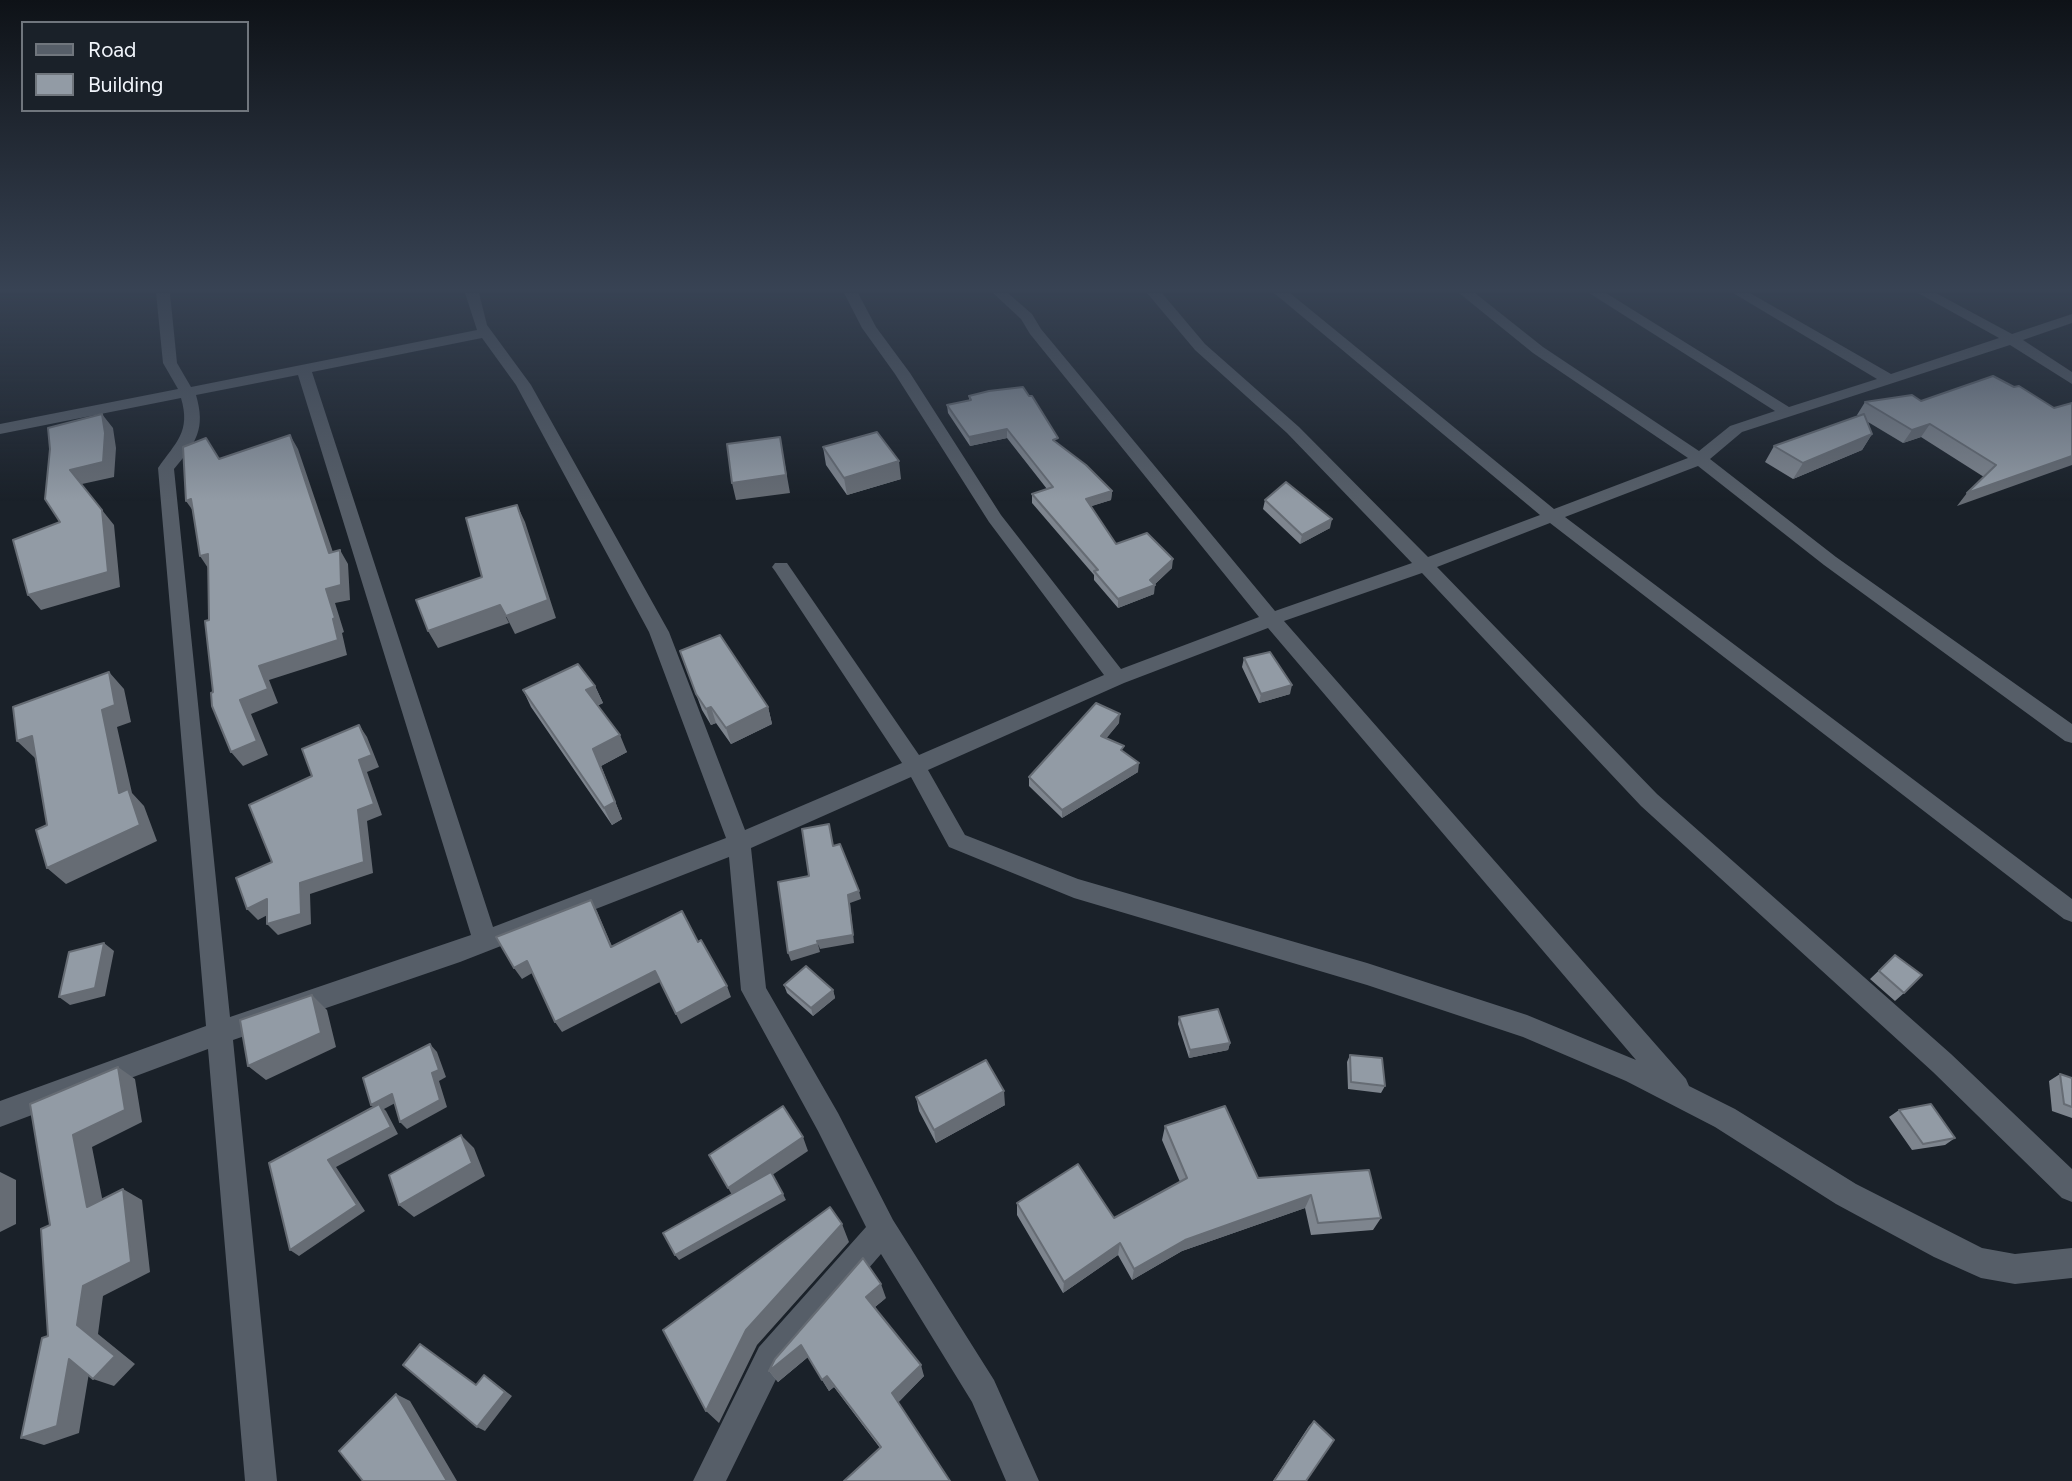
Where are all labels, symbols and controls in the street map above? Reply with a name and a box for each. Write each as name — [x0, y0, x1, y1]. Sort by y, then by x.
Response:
legend — [21, 21, 248, 112]
text: Road — [88, 37, 136, 62]
text: Building — [88, 72, 163, 97]

